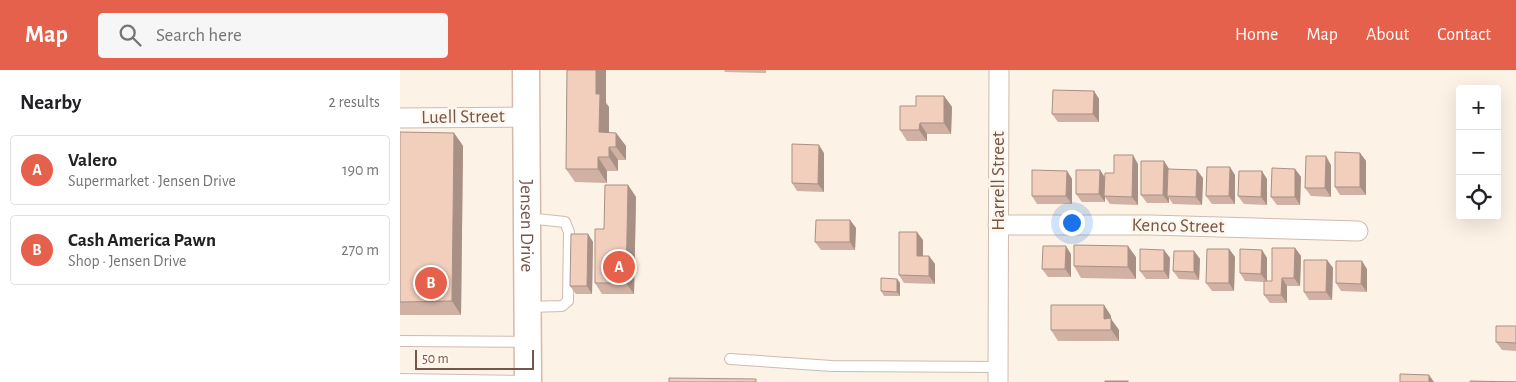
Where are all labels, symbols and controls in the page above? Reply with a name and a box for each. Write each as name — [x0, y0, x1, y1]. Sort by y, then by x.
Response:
search box — [98, 13, 448, 58]
icon: search — [116, 21, 144, 49]
text: Map — [25, 23, 68, 47]
text: Search here — [156, 26, 242, 45]
text: Home — [1235, 26, 1278, 44]
text: Map — [1306, 26, 1338, 44]
text: About — [1366, 26, 1409, 44]
text: Contact — [1437, 26, 1491, 44]
map controls — [1456, 85, 1501, 220]
button: + — [1456, 85, 1501, 130]
text: Nearby — [20, 92, 81, 113]
text: 2 results — [328, 94, 380, 110]
street label: Luell Street — [421, 107, 505, 127]
button: − — [1456, 130, 1501, 175]
street label: Harrell Street — [989, 131, 1008, 231]
text: Valero — [68, 151, 117, 170]
text: A — [32, 162, 42, 178]
text: 190 m — [342, 162, 379, 178]
text: Supermarket · Jensen Drive — [68, 173, 236, 189]
button: locate — [1456, 175, 1501, 220]
street label: Jensen Drive — [517, 180, 537, 272]
your location — [1059, 210, 1085, 236]
street label: Kenco Street — [1131, 216, 1225, 236]
text: Cash America Pawn — [68, 231, 216, 250]
text: B — [32, 242, 42, 258]
text: 270 m — [341, 242, 379, 258]
pin: A — [603, 248, 635, 286]
text: Shop · Jensen Drive — [68, 253, 186, 269]
pin: B — [415, 264, 447, 302]
scale bar — [415, 347, 534, 370]
text: 50 m — [422, 352, 449, 366]

